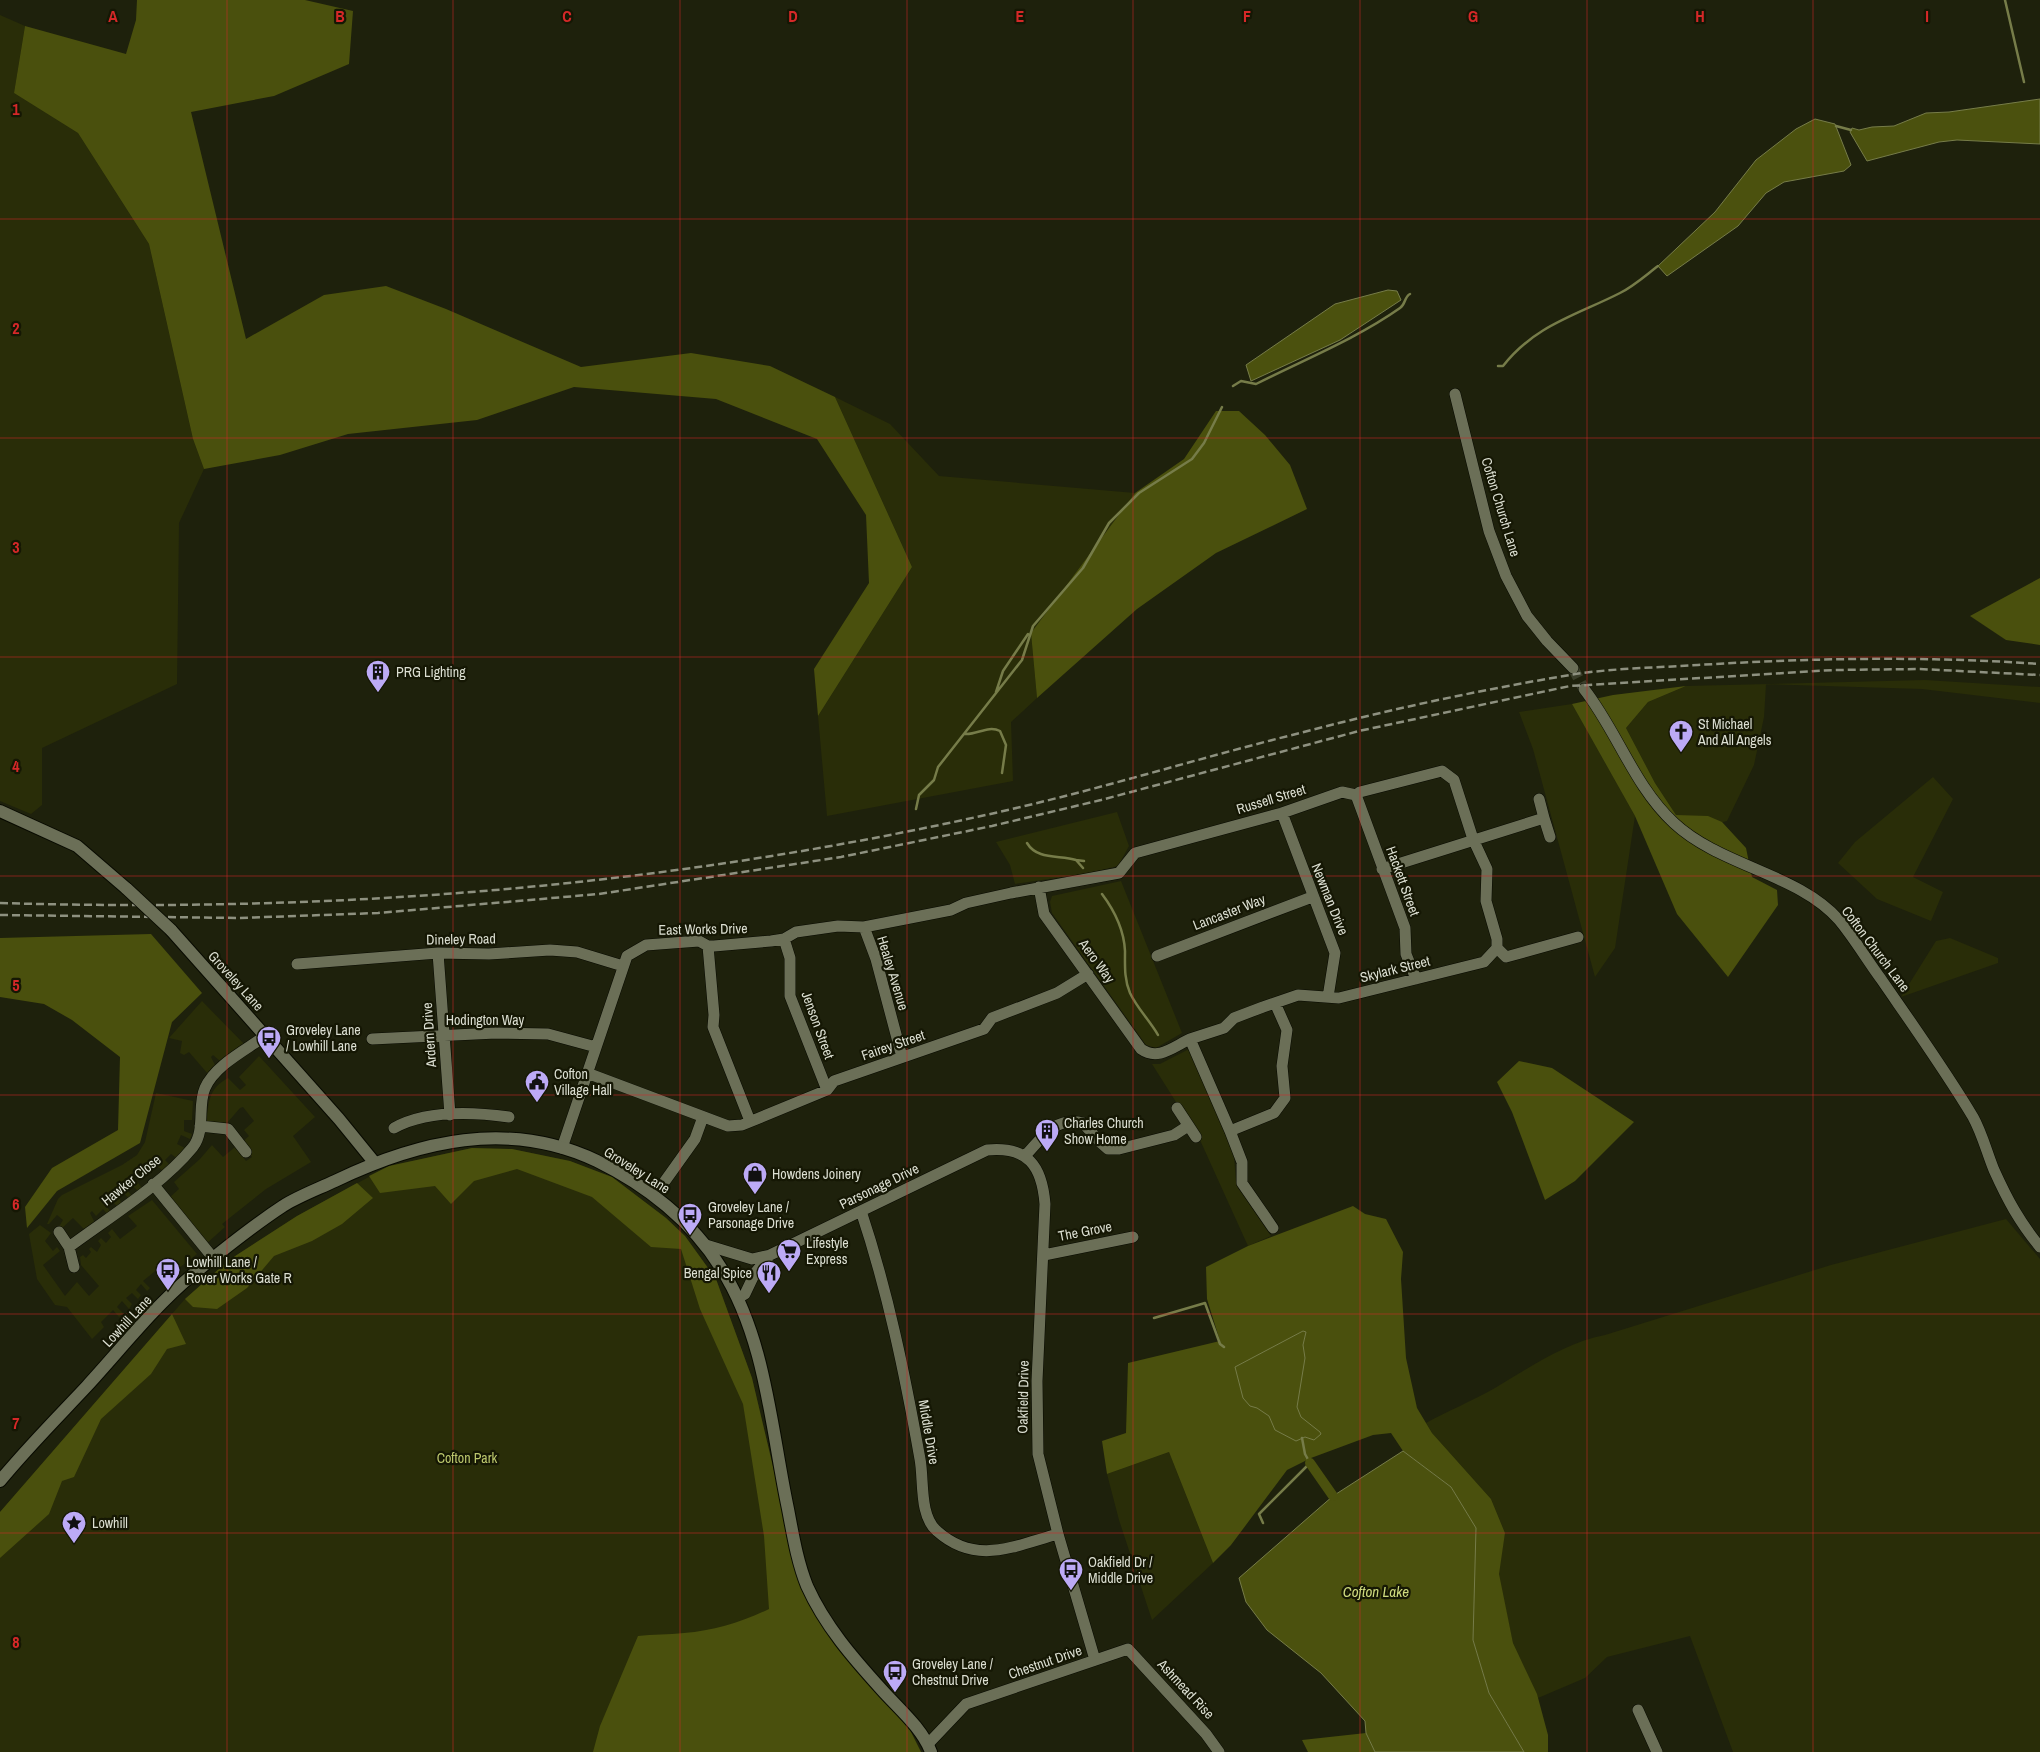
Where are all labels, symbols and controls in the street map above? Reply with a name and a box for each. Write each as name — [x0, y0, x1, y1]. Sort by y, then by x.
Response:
text: A — [108, 5, 118, 27]
text: B — [335, 5, 345, 27]
text: C — [562, 5, 572, 27]
text: D — [788, 5, 798, 27]
text: E — [1016, 5, 1025, 27]
text: F — [1243, 5, 1251, 27]
text: G — [1468, 5, 1478, 27]
text: H — [1695, 5, 1705, 27]
text: I — [1925, 5, 1929, 27]
text: 1 — [12, 98, 20, 120]
text: 2 — [12, 317, 20, 339]
street label: Cofton Church Lane — [1477, 455, 1525, 559]
text: 3 — [12, 536, 20, 558]
building icon: PRG Lighting — [365, 659, 391, 693]
place label: PRG Lighting — [396, 663, 466, 681]
place label: St Michael And All Angels — [1697, 715, 1772, 749]
church icon: St Michael And All Angels — [1668, 719, 1694, 753]
text: 4 — [12, 755, 20, 777]
street label: Russell Street — [1234, 780, 1308, 818]
street label: Hackett Street — [1382, 844, 1424, 918]
street label: Newman Drive — [1307, 860, 1353, 938]
street label: Lancaster Way — [1190, 890, 1268, 934]
street label: Cofton Church Lane — [1838, 903, 1914, 995]
street label: East Works Drive — [658, 919, 748, 939]
street label: Dineley Road — [426, 929, 496, 949]
street label: Healey Avenue — [873, 934, 913, 1012]
street label: Aero Way — [1074, 935, 1119, 987]
street label: Groveley Lane — [204, 947, 268, 1015]
street label: Skylark Street — [1358, 952, 1432, 986]
text: 5 — [12, 974, 20, 996]
street label: Jenson Street — [797, 989, 839, 1061]
street label: Ardern Drive — [418, 1002, 440, 1069]
street label: Hodington Way — [446, 1011, 525, 1029]
place label: Groveley Lane / Lowhill Lane — [286, 1021, 361, 1055]
bus stop icon: Groveley Lane / Lowhill Lane — [256, 1025, 282, 1059]
street label: Fairey Street — [859, 1026, 927, 1064]
place label: Cofton Village Hall — [554, 1065, 612, 1099]
public building icon: Cofton Village Hall — [524, 1069, 550, 1103]
place label: Charles Church Show Home — [1064, 1114, 1144, 1148]
building icon: Charles Church Show Home — [1034, 1118, 1060, 1152]
street label: Groveley Lane — [601, 1143, 673, 1197]
street label: Hawker Close — [98, 1151, 164, 1209]
street label: Parsonage Drive — [836, 1159, 922, 1213]
shop icon: Howdens Joinery — [742, 1161, 768, 1195]
place label: Howdens Joinery — [772, 1165, 861, 1183]
text: 6 — [12, 1193, 20, 1215]
place label: Groveley Lane / Parsonage Drive — [708, 1198, 794, 1232]
bus stop icon: Groveley Lane / Parsonage Drive — [677, 1202, 703, 1236]
street label: The Grove — [1057, 1217, 1113, 1245]
place label: Lifestyle Express — [806, 1234, 849, 1268]
supermarket icon: Lifestyle Express — [776, 1238, 802, 1272]
place label: Lowhill Lane / Rover Works Gate R — [186, 1253, 292, 1287]
bus stop icon: Lowhill Lane / Rover Works Gate R — [155, 1257, 181, 1291]
restaurant icon: Bengal Spice — [756, 1260, 782, 1294]
place label: Bengal Spice — [684, 1264, 752, 1282]
street label: Lowhill Lane — [98, 1291, 156, 1351]
street label: Oakfield Drive — [1013, 1360, 1033, 1434]
street label: Middle Drive — [914, 1398, 944, 1466]
text: 7 — [12, 1412, 20, 1434]
park label: Cofton Park — [437, 1449, 498, 1467]
place icon: Lowhill — [61, 1510, 87, 1544]
place label: Lowhill — [92, 1514, 128, 1532]
place label: Oakfield Dr / Middle Drive — [1088, 1553, 1153, 1587]
bus stop icon: Oakfield Dr / Middle Drive — [1058, 1557, 1084, 1591]
water label: Cofton Lake — [1343, 1581, 1409, 1602]
text: 8 — [12, 1631, 20, 1653]
street label: Chestnut Drive — [1006, 1641, 1084, 1683]
place label: Groveley Lane / Chestnut Drive — [912, 1655, 994, 1689]
street label: Ashmead Rise — [1153, 1655, 1218, 1723]
bus stop icon: Groveley Lane / Chestnut Drive — [882, 1659, 908, 1693]

